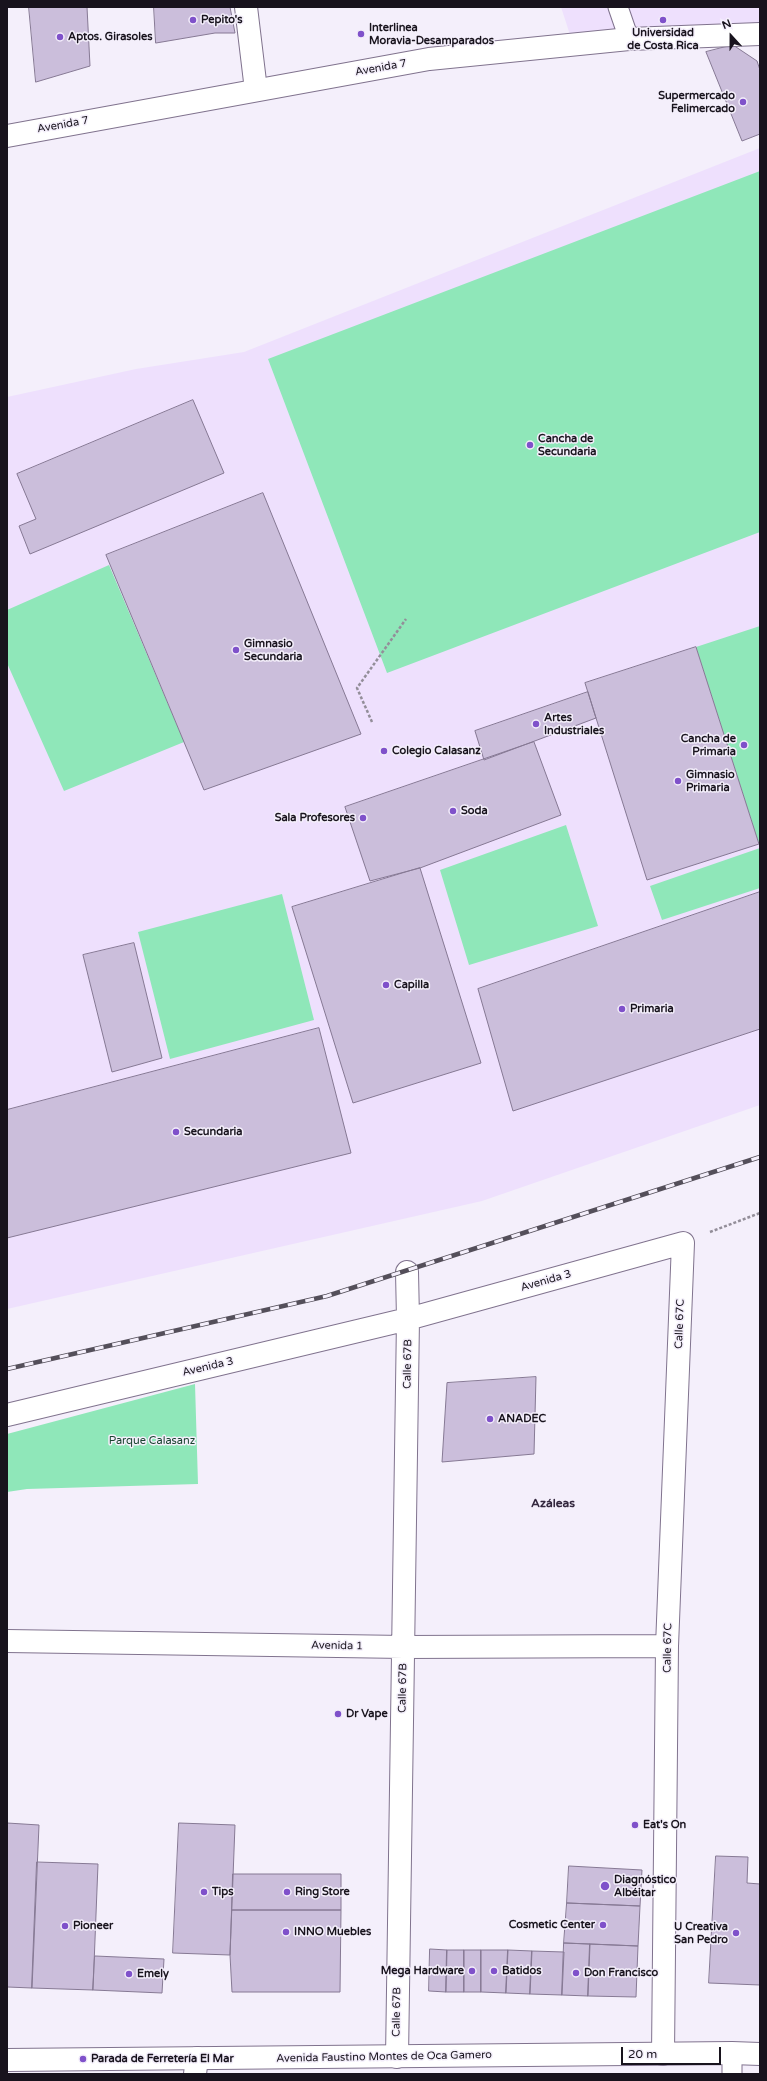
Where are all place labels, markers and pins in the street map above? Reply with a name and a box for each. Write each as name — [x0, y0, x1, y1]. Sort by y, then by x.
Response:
place label: Pepito's — [201, 13, 243, 27]
marker: Pepito's — [188, 15, 198, 25]
marker: Universidad de Costa Rica — [658, 15, 668, 25]
place label: Interlinea Moravia-Desamparados — [369, 21, 494, 47]
place label: Universidad de Costa Rica — [627, 26, 699, 52]
marker: Interlinea Moravia-Desamparados — [356, 29, 366, 39]
place label: Aptos. Girasoles — [68, 30, 153, 44]
marker: Aptos. Girasoles — [55, 32, 65, 42]
place label: Supermercado Felimercado — [658, 89, 735, 115]
marker: Supermercado Felimercado — [738, 97, 748, 107]
place label: Cancha de Secundaria — [538, 432, 597, 458]
marker: Cancha de Secundaria — [525, 440, 535, 450]
place label: Gimnasio Secundaria — [244, 637, 303, 663]
marker: Gimnasio Secundaria — [231, 645, 241, 655]
place label: Artes Industriales — [544, 711, 604, 737]
marker: Artes Industriales — [531, 719, 541, 729]
place label: Cancha de Primaria — [681, 732, 736, 758]
marker: Cancha de Primaria — [739, 740, 749, 750]
place label: Colegio Calasanz — [392, 744, 481, 758]
marker: Colegio Calasanz — [379, 746, 389, 756]
place label: Gimnasio Primaria — [686, 768, 735, 794]
marker: Gimnasio Primaria — [673, 776, 683, 786]
place label: Soda — [461, 804, 488, 818]
marker: Soda — [448, 806, 458, 816]
place label: Sala Profesores — [275, 811, 355, 825]
marker: Sala Profesores — [358, 813, 368, 823]
place label: Capilla — [394, 978, 429, 992]
marker: Capilla — [381, 980, 391, 990]
place label: Primaria — [630, 1002, 674, 1016]
marker: Primaria — [617, 1004, 627, 1014]
place label: Secundaria — [184, 1125, 243, 1139]
marker: Secundaria — [171, 1127, 181, 1137]
place label: ANADEC — [498, 1412, 546, 1426]
marker: ANADEC — [485, 1414, 495, 1424]
place label: Dr Vape — [346, 1707, 388, 1721]
marker: Dr Vape — [333, 1709, 343, 1719]
place label: Eat's On — [643, 1818, 686, 1832]
marker: Eat's On — [630, 1820, 640, 1830]
place label: Diagnóstico Albéitar — [614, 1873, 676, 1899]
marker: Diagnóstico Albéitar — [599, 1880, 611, 1892]
place label: Tips — [212, 1885, 234, 1899]
place label: Ring Store — [295, 1885, 350, 1899]
marker: Tips — [199, 1887, 209, 1897]
marker: Ring Store — [282, 1887, 292, 1897]
place label: Cosmetic Center — [509, 1918, 595, 1932]
place label: Pioneer — [73, 1919, 113, 1933]
marker: Cosmetic Center — [598, 1920, 608, 1930]
place label: U Creativa San Pedro — [674, 1920, 728, 1946]
marker: Pioneer — [60, 1921, 70, 1931]
place label: INNO Muebles — [294, 1925, 371, 1939]
marker: INNO Muebles — [281, 1927, 291, 1937]
marker: U Creativa San Pedro — [731, 1928, 741, 1938]
place label: Mega Hardware — [381, 1964, 464, 1978]
place label: Batidos — [502, 1964, 542, 1978]
marker: Mega Hardware — [467, 1966, 477, 1976]
marker: Batidos — [489, 1966, 499, 1976]
place label: Don Francisco — [584, 1966, 658, 1980]
place label: Emely — [137, 1967, 169, 1981]
marker: Don Francisco — [571, 1968, 581, 1978]
marker: Emely — [124, 1969, 134, 1979]
place label: Parada de Ferretería El Mar — [91, 2052, 234, 2066]
marker: Parada de Ferretería El Mar — [78, 2054, 88, 2064]

